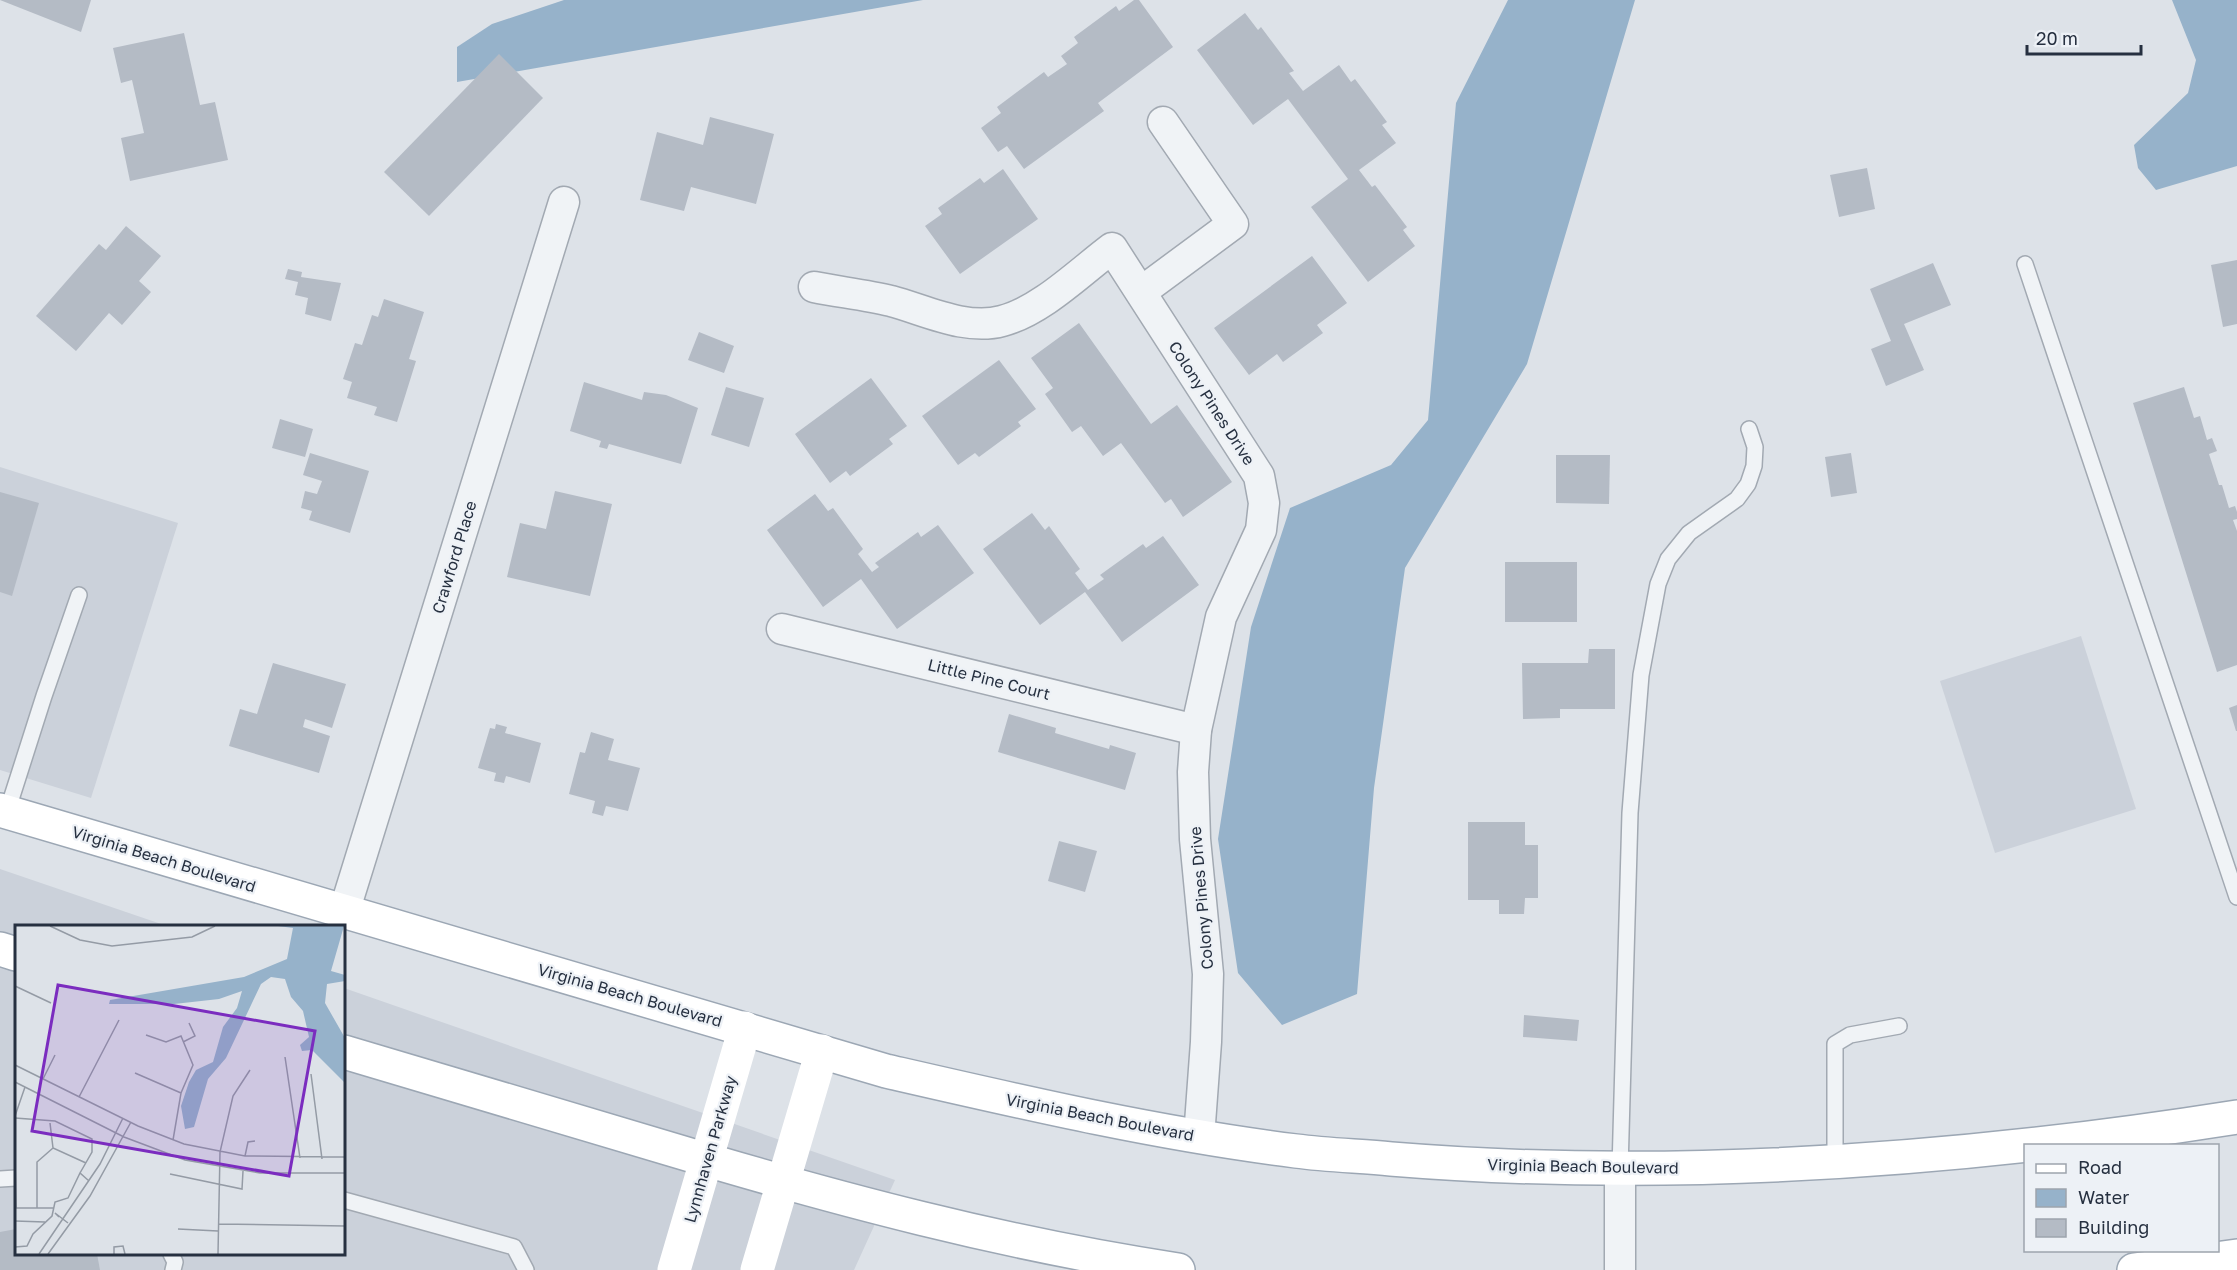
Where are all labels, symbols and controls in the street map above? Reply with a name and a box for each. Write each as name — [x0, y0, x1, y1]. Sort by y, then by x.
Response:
scale bar — [2027, 18, 2141, 56]
text: 20 m — [2036, 27, 2078, 49]
street label: Colony Pines Drive — [1165, 337, 1259, 469]
street label: Crawford Place — [427, 498, 481, 616]
street label: Little Pine Court — [926, 654, 1052, 704]
street label: Virginia Beach Boulevard — [70, 821, 258, 897]
street label: Colony Pines Drive — [1185, 826, 1217, 970]
inset map — [15, 925, 345, 1255]
street label: Virginia Beach Boulevard — [535, 959, 725, 1031]
street label: Lynnhaven Parkway — [679, 1073, 741, 1225]
street label: Virginia Beach Boulevard — [1004, 1089, 1196, 1145]
legend — [2024, 1144, 2219, 1252]
street label: Virginia Beach Boulevard — [1487, 1154, 1679, 1178]
text: Road — [2078, 1156, 2122, 1178]
text: Water — [2078, 1186, 2129, 1208]
text: Building — [2078, 1216, 2149, 1238]

